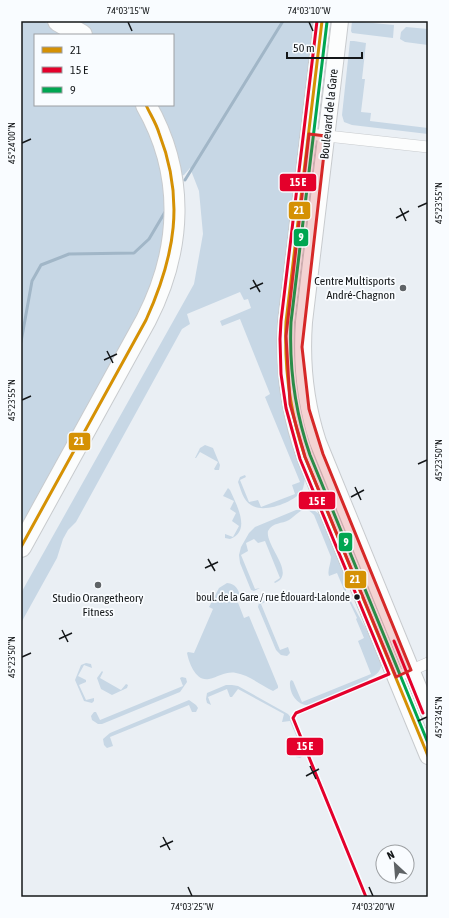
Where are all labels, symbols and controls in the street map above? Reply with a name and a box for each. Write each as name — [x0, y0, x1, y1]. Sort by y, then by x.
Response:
text: 74°03'15"W — [106, 5, 150, 16]
text: 74°03'10"W — [287, 5, 331, 16]
legend — [34, 34, 174, 106]
scale bar — [287, 34, 362, 60]
text: 50 m — [293, 41, 315, 55]
text: 21 — [70, 43, 82, 57]
text: 15 E — [70, 63, 88, 77]
street label: Boulevard de la Gare — [317, 68, 341, 160]
text: 9 — [70, 83, 76, 97]
text: 45°24'00"N — [6, 122, 17, 164]
line badge: 15 E — [279, 173, 317, 192]
text: 15 E — [290, 176, 307, 188]
text: 45°23'55"N — [433, 182, 444, 224]
line badge: 21 — [288, 201, 311, 220]
text: 21 — [294, 204, 304, 216]
line badge: 9 — [293, 228, 309, 247]
text: 9 — [298, 231, 304, 243]
place label: Centre Multisports André-Chagnon — [314, 274, 395, 302]
marker: Centre Multisports André-Chagnon — [398, 283, 408, 293]
text: 45°23'55"N — [6, 379, 17, 421]
line badge: 21 — [68, 432, 91, 451]
text: 21 — [74, 435, 84, 447]
text: 45°23'50"N — [433, 439, 444, 481]
line badge: 15 E — [298, 491, 336, 510]
text: 15 E — [309, 495, 326, 507]
line badge: 9 — [338, 532, 353, 552]
text: 9 — [343, 536, 349, 548]
line badge: 21 — [344, 570, 367, 589]
text: 21 — [350, 573, 360, 585]
marker: Studio Orangetheory Fitness — [93, 580, 103, 590]
place label: Studio Orangetheory Fitness — [53, 591, 143, 619]
place label: boul. de la Gare / rue Édouard-Lalonde — [196, 591, 350, 603]
marker: boul. de la Gare / rue Édouard-Lalonde — [352, 592, 362, 602]
text: 45°23'50"N — [6, 636, 17, 678]
text: 45°23'45"N — [433, 696, 444, 738]
line badge: 15 E — [286, 737, 324, 756]
text: 15 E — [297, 740, 314, 752]
north arrow — [375, 844, 415, 884]
text: N — [385, 848, 396, 862]
text: 74°03'25"W — [170, 901, 214, 912]
text: 74°03'20"W — [351, 901, 395, 912]

